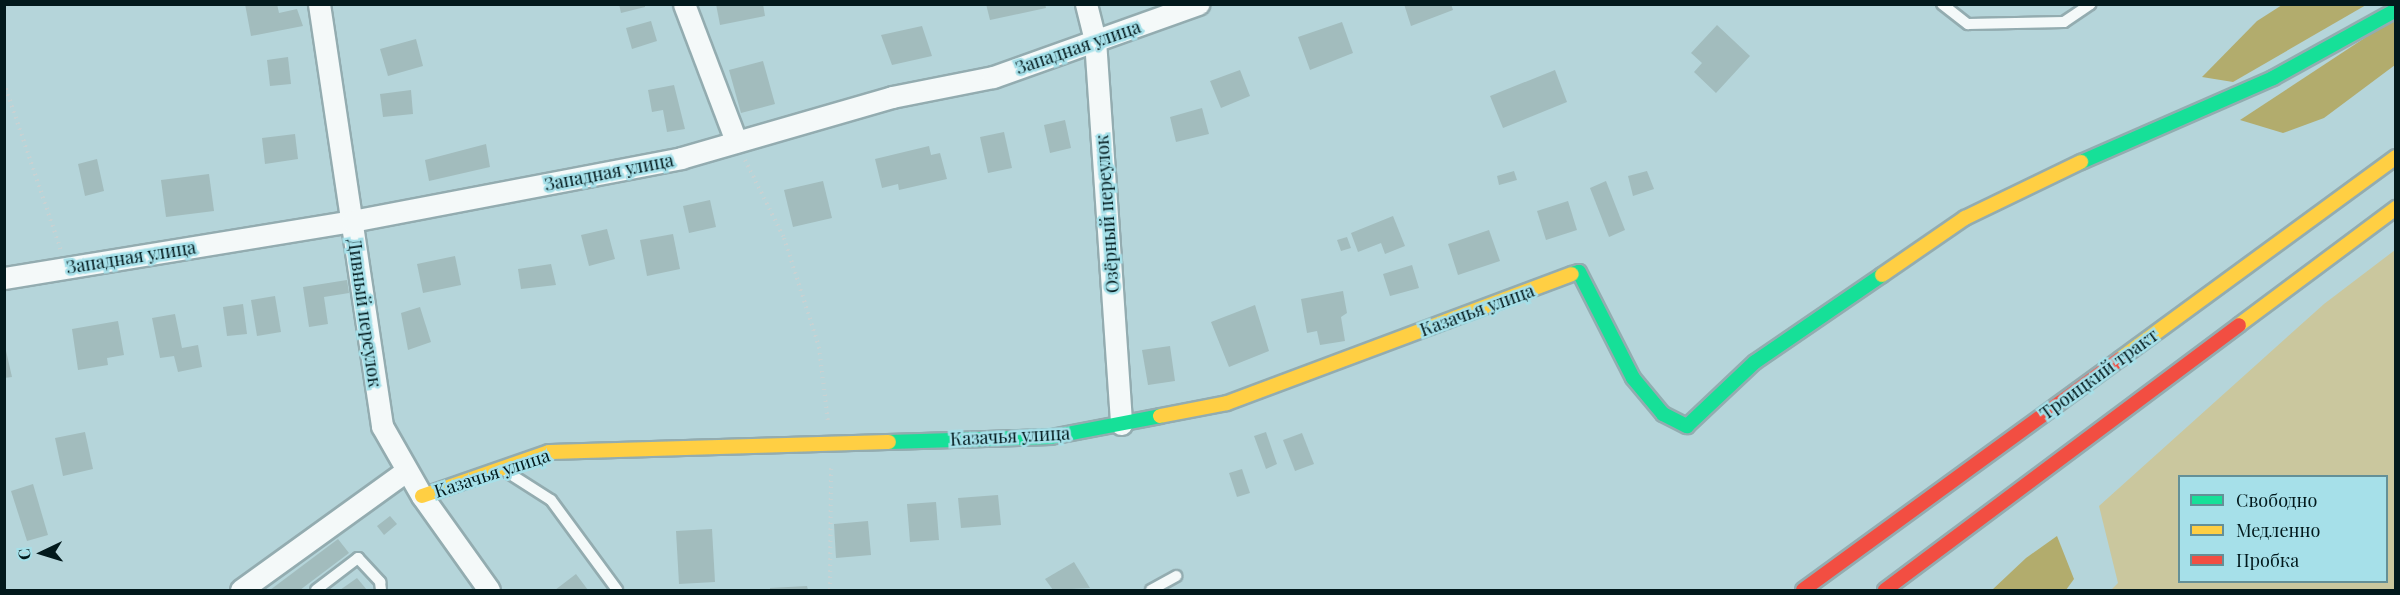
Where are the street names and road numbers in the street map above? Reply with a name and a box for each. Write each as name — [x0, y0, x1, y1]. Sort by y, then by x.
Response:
street label: Западная улица — [1013, 15, 1143, 79]
street label: Озёрный переулок — [1091, 134, 1123, 294]
street label: Западная улица — [543, 149, 675, 195]
street label: Западная улица — [65, 236, 197, 278]
street label: Дивный переулок — [344, 237, 386, 389]
street label: Казачья улица — [1417, 279, 1537, 341]
street label: Троицкий тракт — [2036, 324, 2162, 424]
street label: Казачья улица — [949, 422, 1071, 450]
street label: Казачья улица — [431, 444, 553, 502]

